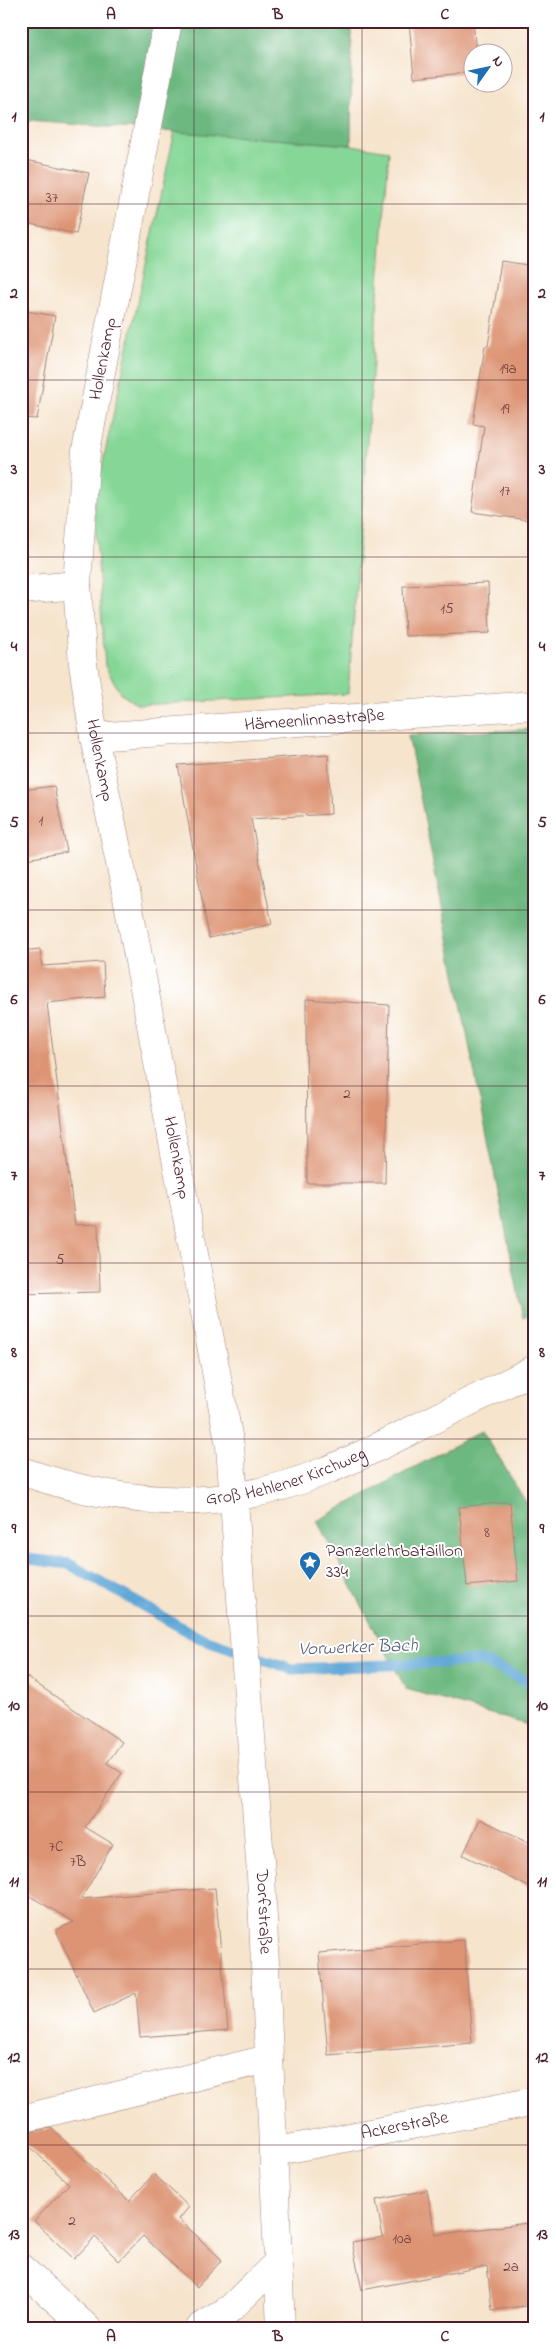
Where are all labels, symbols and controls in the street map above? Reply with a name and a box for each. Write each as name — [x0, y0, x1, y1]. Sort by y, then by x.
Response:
text: A — [106, 3, 116, 27]
text: B — [272, 3, 284, 27]
text: C — [441, 3, 450, 27]
north arrow — [464, 42, 514, 92]
text: N — [486, 52, 509, 71]
text: 1 — [11, 105, 17, 129]
text: 1 — [539, 105, 545, 129]
house number: 37 — [46, 187, 58, 209]
text: 2 — [9, 282, 18, 306]
text: 2 — [537, 282, 546, 306]
street label: Hollenkamp — [83, 315, 125, 403]
house number: 19a — [499, 358, 517, 380]
house number: 19 — [500, 398, 510, 420]
text: 3 — [10, 458, 18, 482]
text: 3 — [538, 458, 546, 482]
house number: 17 — [500, 480, 510, 502]
house number: 15 — [440, 598, 454, 620]
text: 4 — [10, 635, 18, 659]
text: 4 — [538, 635, 546, 659]
street label: Hämeenlinnastraße — [243, 703, 386, 739]
street label: Hollenkamp — [78, 717, 120, 804]
house number: 1 — [39, 810, 44, 832]
text: 5 — [9, 811, 19, 835]
text: 5 — [537, 811, 547, 835]
text: 6 — [9, 988, 18, 1012]
text: 6 — [537, 988, 546, 1012]
house number: 2 — [343, 1083, 351, 1105]
street label: Hollenkamp — [155, 1114, 196, 1202]
text: 7 — [11, 1164, 18, 1188]
text: 7 — [539, 1164, 546, 1188]
house number: 5 — [56, 1249, 65, 1271]
text: 8 — [10, 1341, 17, 1365]
text: 8 — [538, 1341, 545, 1365]
street label: Groß Hehlener Kirchweg — [205, 1441, 371, 1513]
text: 9 — [11, 1517, 17, 1541]
text: 9 — [539, 1517, 545, 1541]
house number: 8 — [484, 1522, 490, 1544]
place label: Panzerlehrbataillon 334 — [326, 1539, 463, 1586]
place icon: Panzerlehrbataillon 334 — [298, 1550, 322, 1581]
water label: Vorwerker Bach — [298, 1632, 419, 1664]
text: 10 — [8, 1694, 20, 1718]
text: 10 — [536, 1694, 548, 1718]
house number: 7C — [49, 1836, 63, 1858]
house number: 7B — [70, 1851, 86, 1873]
street label: Dorfstraße — [248, 1868, 278, 1956]
text: 11 — [9, 1870, 20, 1894]
text: 11 — [537, 1870, 548, 1894]
text: 12 — [7, 2046, 21, 2070]
text: 12 — [535, 2046, 549, 2070]
street label: Ackerstraße — [359, 2105, 451, 2148]
house number: 2 — [68, 2210, 76, 2232]
text: 13 — [8, 2223, 20, 2247]
text: 13 — [536, 2223, 548, 2247]
house number: 10a — [392, 2228, 412, 2250]
house number: 2a — [503, 2256, 519, 2278]
text: A — [106, 2325, 116, 2349]
text: B — [272, 2325, 284, 2349]
text: C — [441, 2325, 450, 2349]

